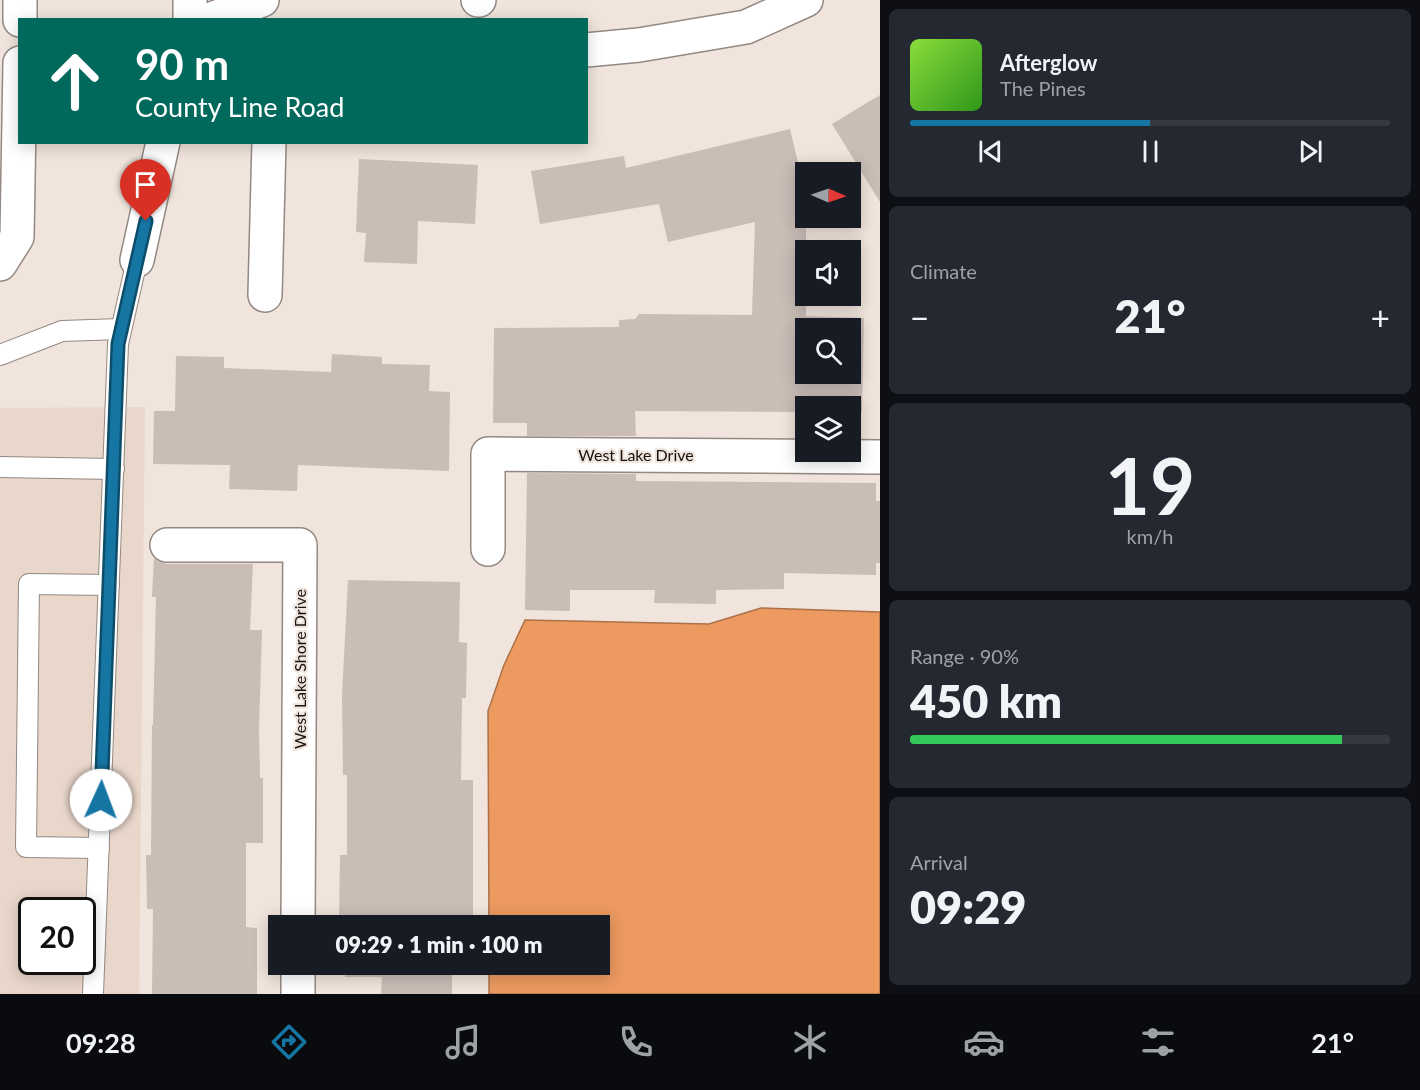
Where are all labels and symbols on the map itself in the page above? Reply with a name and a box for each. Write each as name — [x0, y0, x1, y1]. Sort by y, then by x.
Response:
pin — [120, 159, 171, 221]
north arrow — [795, 162, 861, 228]
street label: West Lake Drive — [578, 445, 694, 464]
street label: West Lake Shore Drive — [290, 589, 309, 749]
position arrow — [69, 768, 133, 832]
speed limit sign: 20 — [18, 897, 96, 975]

